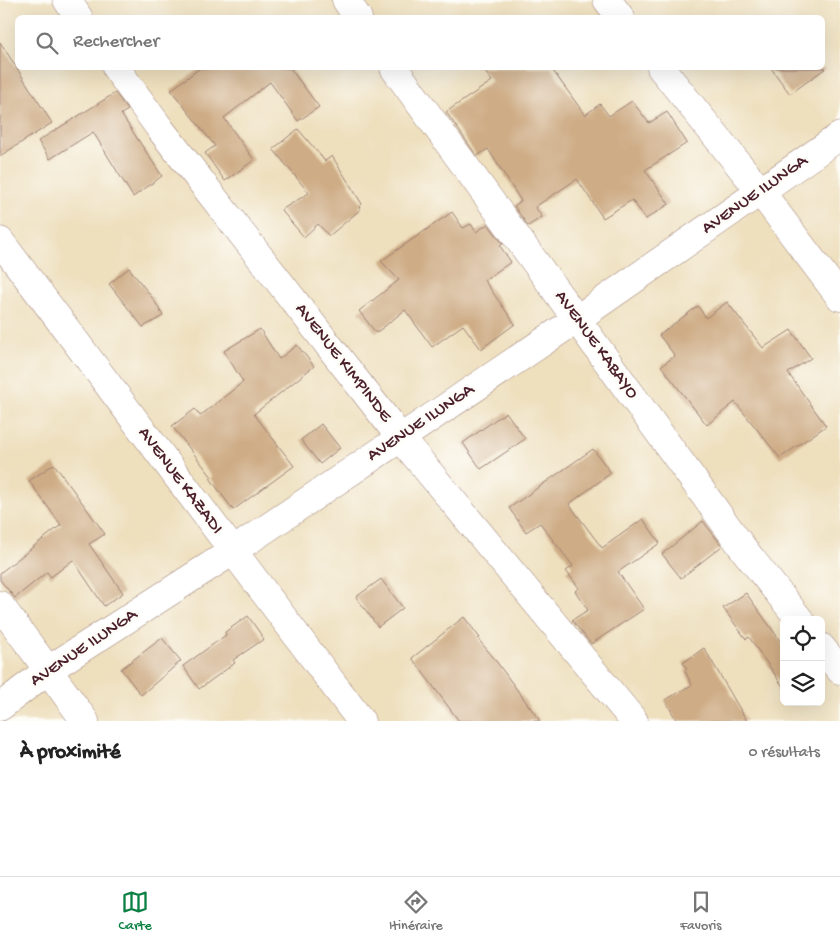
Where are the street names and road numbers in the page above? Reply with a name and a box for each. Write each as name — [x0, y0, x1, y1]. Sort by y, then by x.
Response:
street label: AVENUE ILUNGA — [698, 150, 813, 239]
street label: AVENUE KABAYO — [550, 287, 643, 403]
street label: AVENUE KIMPINDE — [290, 299, 396, 427]
street label: AVENUE ILUNGA — [364, 379, 480, 467]
street label: AVENUE KAZADI — [133, 423, 227, 539]
street label: AVENUE ILUNGA — [27, 604, 143, 692]

